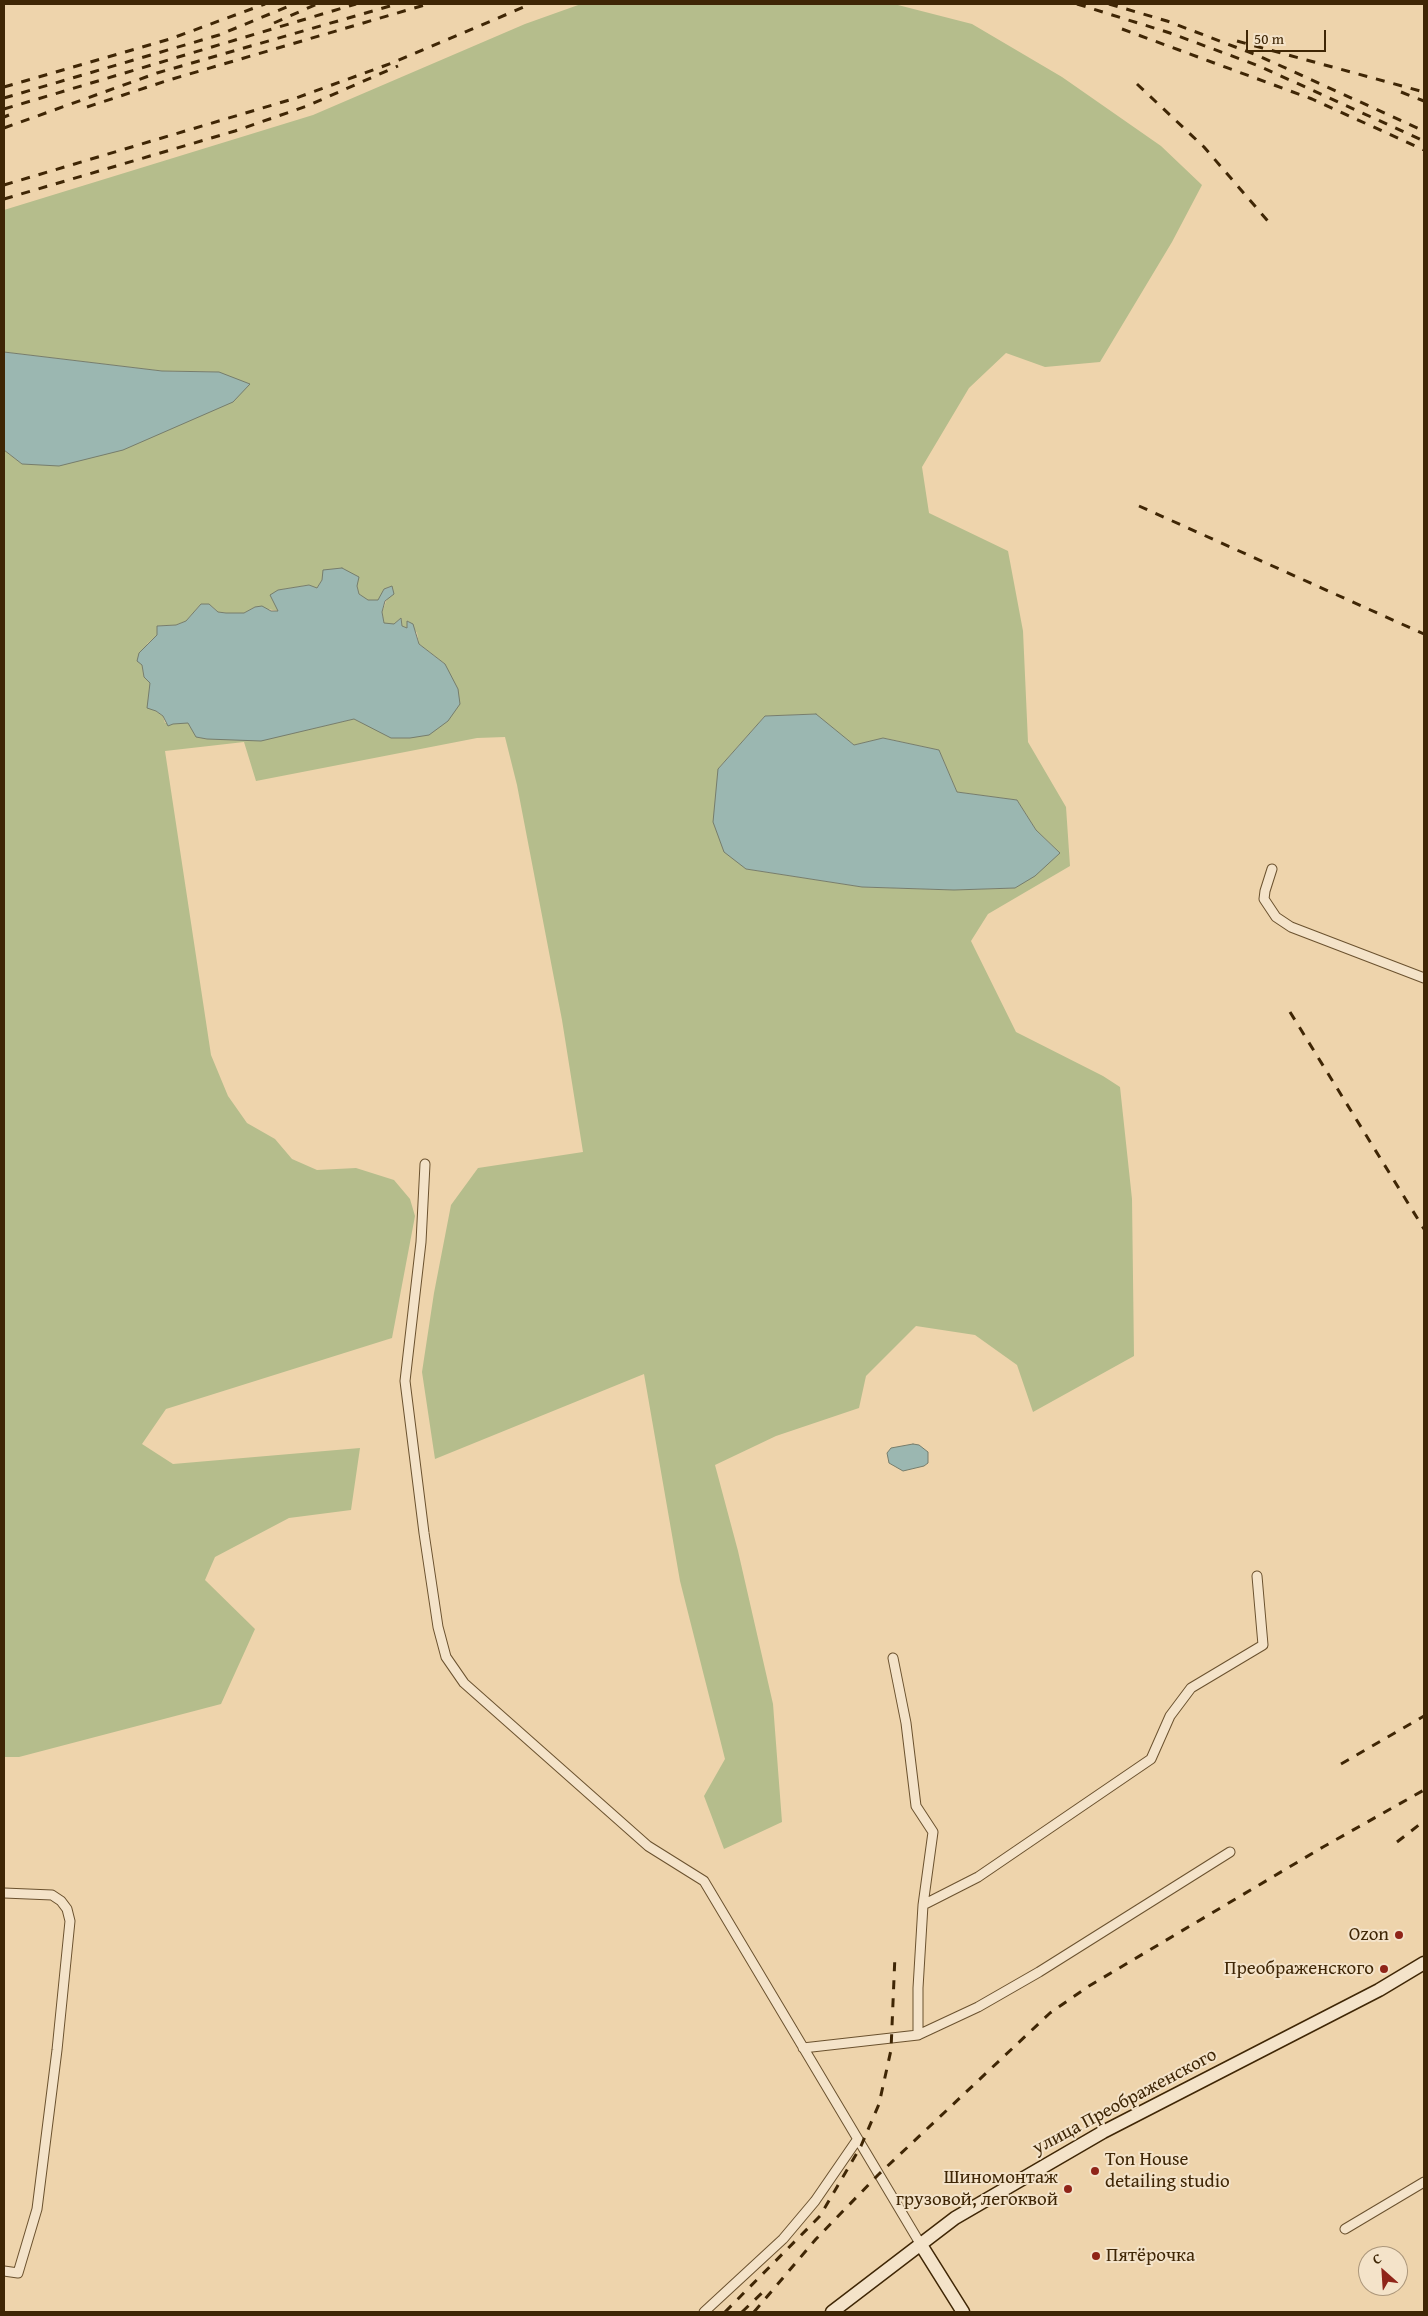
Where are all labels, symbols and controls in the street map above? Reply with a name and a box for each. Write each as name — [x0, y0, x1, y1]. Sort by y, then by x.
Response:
scale bar — [1248, 20, 1328, 52]
text: 50 m — [1254, 28, 1284, 49]
place label: Ozon — [1349, 1924, 1389, 1946]
marker: Ozon — [1393, 1929, 1405, 1941]
place label: Преображенского — [1224, 1958, 1374, 1980]
marker: Преображенского — [1378, 1963, 1390, 1975]
street label: улица Преображенского — [1029, 2044, 1221, 2160]
place label: Ton House detailing studio — [1105, 2149, 1230, 2193]
marker: Ton House detailing studio — [1089, 2165, 1101, 2177]
place label: Шиномонтаж грузовой, легоквой — [896, 2167, 1058, 2211]
marker: Шиномонтаж грузовой, легоквой — [1062, 2183, 1074, 2195]
place label: Пятёрочка — [1106, 2245, 1195, 2267]
north arrow — [1358, 2246, 1408, 2296]
text: С — [1369, 2248, 1385, 2269]
marker: Пятёрочка — [1090, 2250, 1102, 2262]

